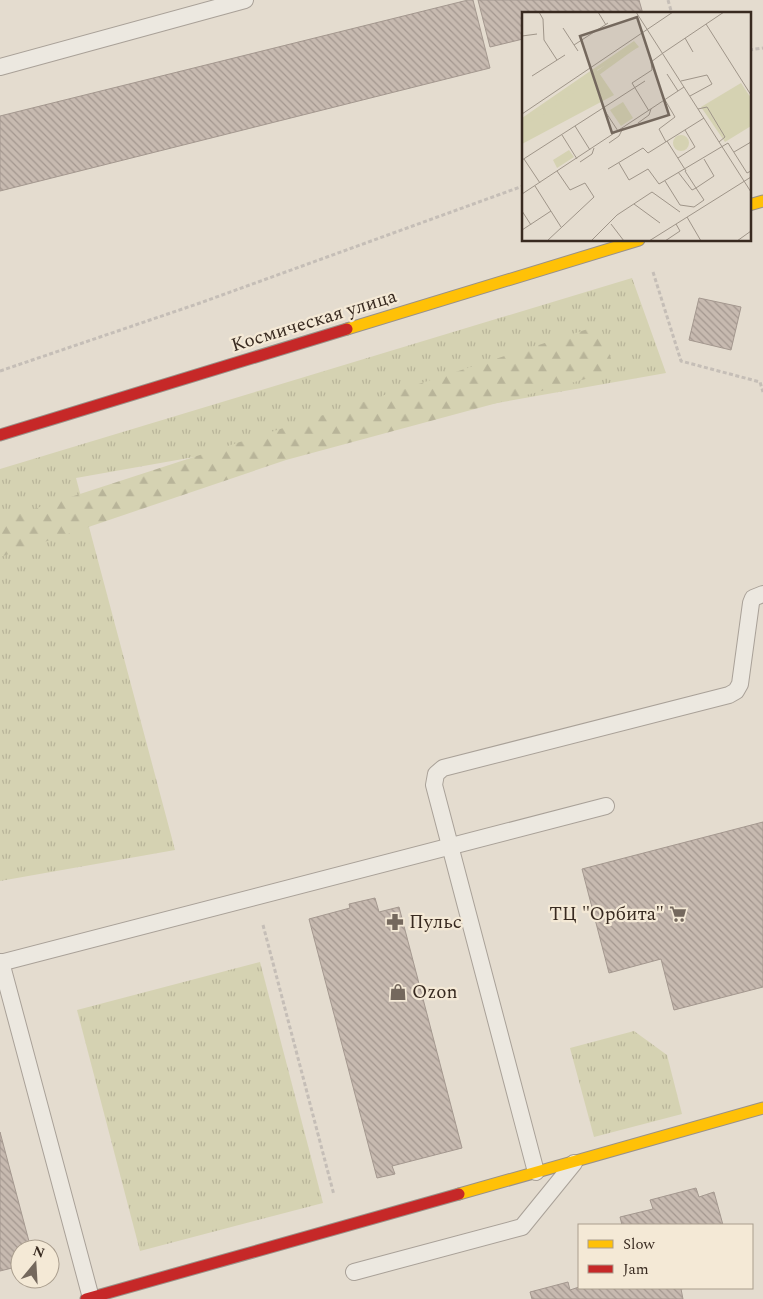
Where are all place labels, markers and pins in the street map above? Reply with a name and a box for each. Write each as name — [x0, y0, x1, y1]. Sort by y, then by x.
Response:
place label: ТЦ "Орбита" — [549, 900, 664, 929]
supermarket icon: ТЦ "Орбита" — [668, 904, 688, 924]
place label: Пульс — [409, 908, 462, 937]
pharmacy icon: Пульс — [385, 912, 405, 932]
place label: Ozon — [412, 978, 458, 1007]
shop icon: Ozon — [388, 982, 408, 1002]

